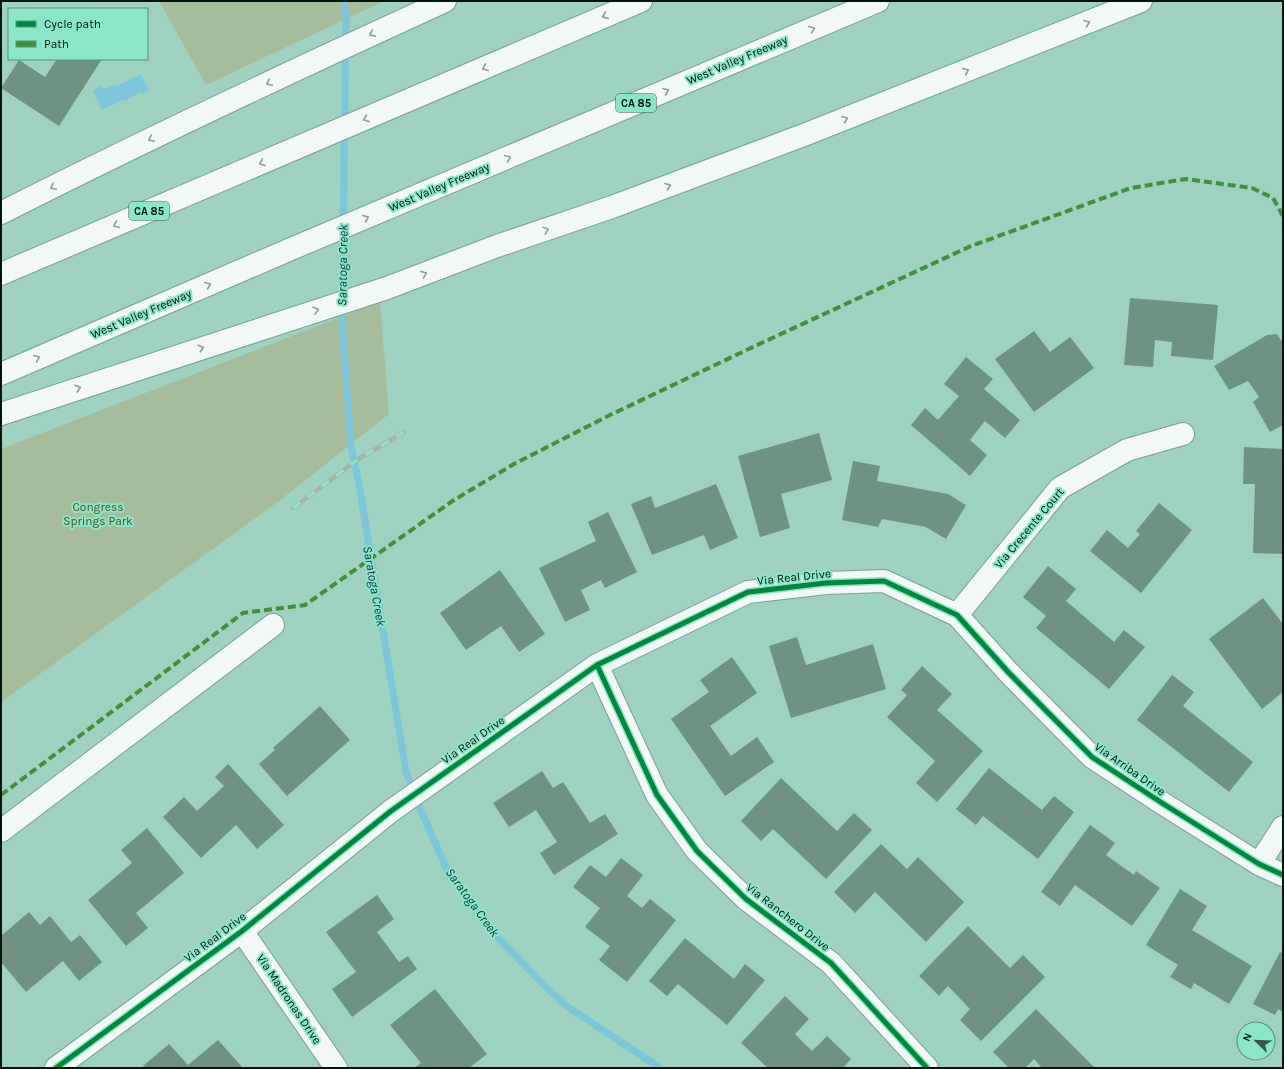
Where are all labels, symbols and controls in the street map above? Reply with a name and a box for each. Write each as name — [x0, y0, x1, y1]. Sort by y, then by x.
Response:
legend — [8, 8, 148, 60]
one-way arrow — [601, 12, 608, 20]
text: Cycle path — [44, 17, 101, 31]
one-way arrow — [1083, 19, 1090, 27]
one-way arrow — [807, 26, 815, 34]
one-way arrow — [369, 29, 377, 37]
street label: West Valley Freeway — [684, 32, 790, 88]
text: Path — [44, 37, 69, 51]
one-way arrow — [482, 63, 489, 71]
one-way arrow — [962, 67, 969, 75]
one-way arrow — [265, 78, 273, 86]
one-way arrow — [663, 87, 670, 95]
road number: CA 85 — [616, 94, 656, 112]
one-way arrow — [362, 114, 370, 122]
one-way arrow — [841, 115, 848, 123]
one-way arrow — [148, 134, 156, 142]
one-way arrow — [504, 154, 511, 162]
one-way arrow — [258, 158, 266, 166]
street label: West Valley Freeway — [386, 159, 492, 215]
one-way arrow — [50, 182, 57, 190]
one-way arrow — [665, 183, 672, 191]
road number: CA 85 — [129, 202, 169, 220]
one-way arrow — [361, 215, 369, 223]
one-way arrow — [113, 220, 120, 228]
water label: Saratoga Creek — [334, 224, 351, 306]
one-way arrow — [542, 226, 549, 234]
one-way arrow — [420, 271, 427, 279]
one-way arrow — [203, 282, 211, 290]
street label: West Valley Freeway — [88, 286, 194, 342]
one-way arrow — [313, 307, 320, 315]
one-way arrow — [198, 344, 205, 352]
one-way arrow — [33, 355, 40, 363]
one-way arrow — [74, 384, 81, 393]
street label: Via Crecente Court — [991, 485, 1067, 571]
park label: Congress Springs Park — [63, 500, 133, 528]
water label: Saratoga Creek — [360, 545, 389, 628]
street label: Via Real Drive — [756, 566, 832, 588]
street label: Via Real Drive — [439, 713, 507, 767]
street label: Via Arriba Drive — [1092, 739, 1168, 799]
water label: Saratoga Creek — [443, 865, 503, 940]
street label: Via Ranchero Drive — [743, 880, 833, 954]
street label: Via Real Drive — [181, 909, 249, 965]
street label: Via Madronas Drive — [254, 951, 324, 1047]
north arrow — [1236, 1021, 1276, 1061]
text: N — [1240, 1031, 1255, 1043]

